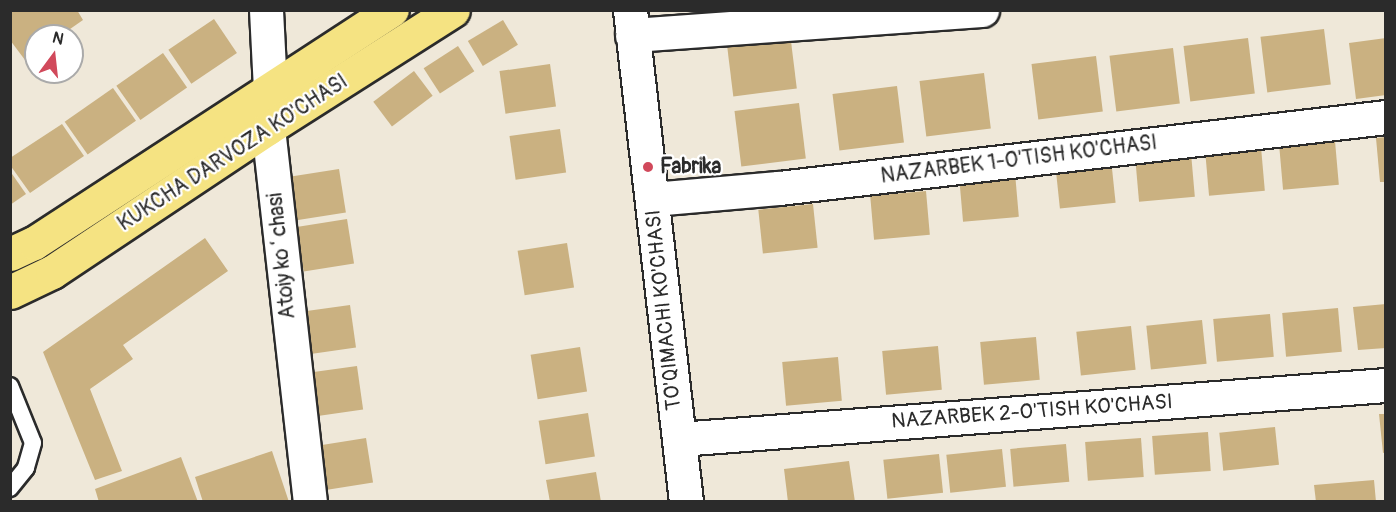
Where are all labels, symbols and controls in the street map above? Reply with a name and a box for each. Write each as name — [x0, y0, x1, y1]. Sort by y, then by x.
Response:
north arrow — [24, 24, 84, 84]
text: N — [50, 27, 66, 50]
street label: KUKCHA DARVOZA KO'CHASI — [113, 69, 353, 237]
street label: NAZARBEK 1-O'TISH KO'CHASI — [879, 131, 1159, 189]
place label: Fabrika — [660, 154, 721, 180]
marker: Fabrika — [641, 160, 655, 174]
street label: Atoiy koʻchasi — [263, 192, 301, 320]
street label: TO'QIMACHI KO'CHASI — [641, 208, 687, 412]
street label: NAZARBEK 2-O'TISH KO'CHASI — [890, 390, 1174, 434]

